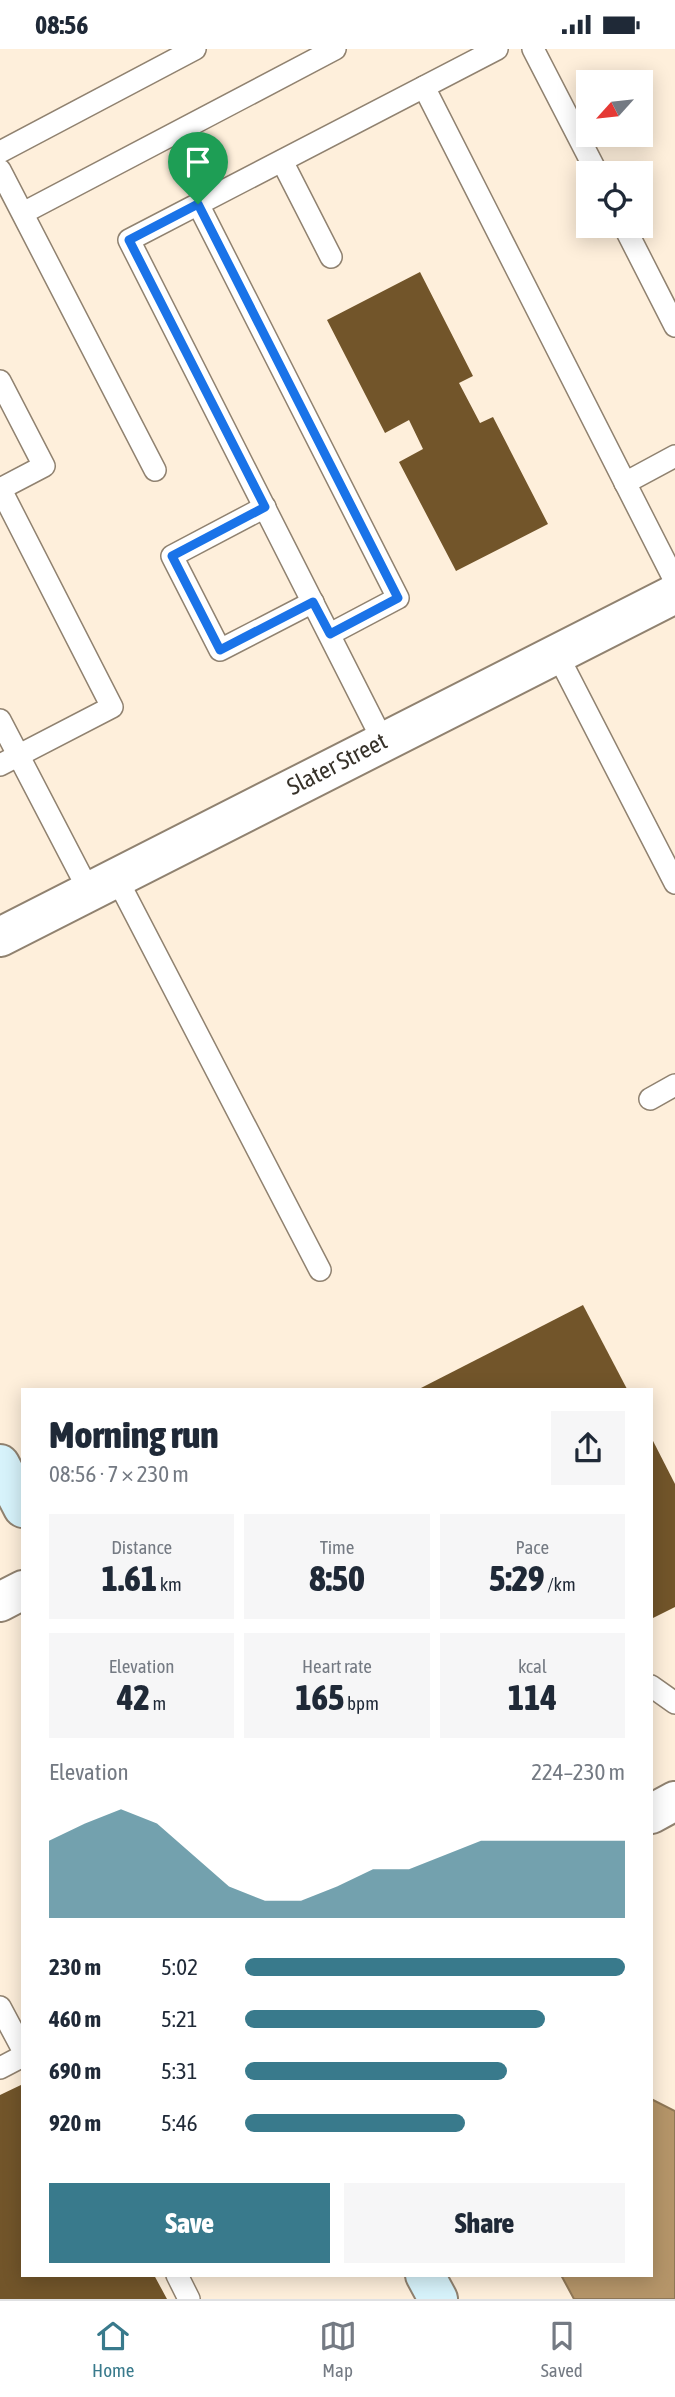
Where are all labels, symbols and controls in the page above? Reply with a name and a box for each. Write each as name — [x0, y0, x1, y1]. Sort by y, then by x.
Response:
text: 08:56 — [35, 10, 89, 40]
north arrow — [576, 70, 653, 147]
map controls — [576, 70, 653, 238]
pin — [168, 132, 228, 204]
icon: arrive — [179, 143, 217, 181]
button: locate — [576, 161, 653, 238]
street label: Slater Street — [282, 727, 391, 800]
button: share — [551, 1411, 625, 1485]
text: Morning run — [49, 1413, 219, 1456]
text: 08:56 · 7 × 230 m — [49, 1461, 189, 1487]
text: Distance — [111, 1536, 172, 1558]
text: Time — [320, 1536, 354, 1558]
text: Pace — [516, 1536, 549, 1558]
text: 1.61 — [102, 1558, 157, 1598]
text: 8:50 — [309, 1558, 365, 1598]
text: 5:29 — [489, 1558, 545, 1598]
text: km — [157, 1573, 182, 1595]
text: /km — [545, 1573, 576, 1595]
text: Elevation — [109, 1655, 175, 1677]
text: Heart rate — [302, 1655, 372, 1677]
text: kcal — [518, 1655, 547, 1677]
text: 42 — [117, 1677, 150, 1717]
text: 165 — [295, 1677, 345, 1717]
text: 114 — [508, 1677, 557, 1717]
text: m — [150, 1692, 166, 1714]
text: bpm — [345, 1692, 379, 1714]
text: Elevation — [49, 1759, 129, 1785]
text: 224–230 m — [531, 1759, 625, 1785]
text: 230 m — [49, 1954, 101, 1980]
text: 5:02 — [161, 1954, 198, 1980]
text: 460 m — [49, 2006, 101, 2032]
text: 5:21 — [161, 2006, 198, 2032]
text: 690 m — [49, 2058, 101, 2084]
text: 5:31 — [161, 2058, 198, 2084]
text: 920 m — [49, 2110, 101, 2136]
text: 5:46 — [161, 2110, 198, 2136]
button: Save — [49, 2183, 330, 2263]
button: Share — [344, 2183, 625, 2263]
tab: Home — [92, 2317, 134, 2381]
tab: Map — [319, 2317, 357, 2381]
tab: Saved — [541, 2317, 583, 2381]

